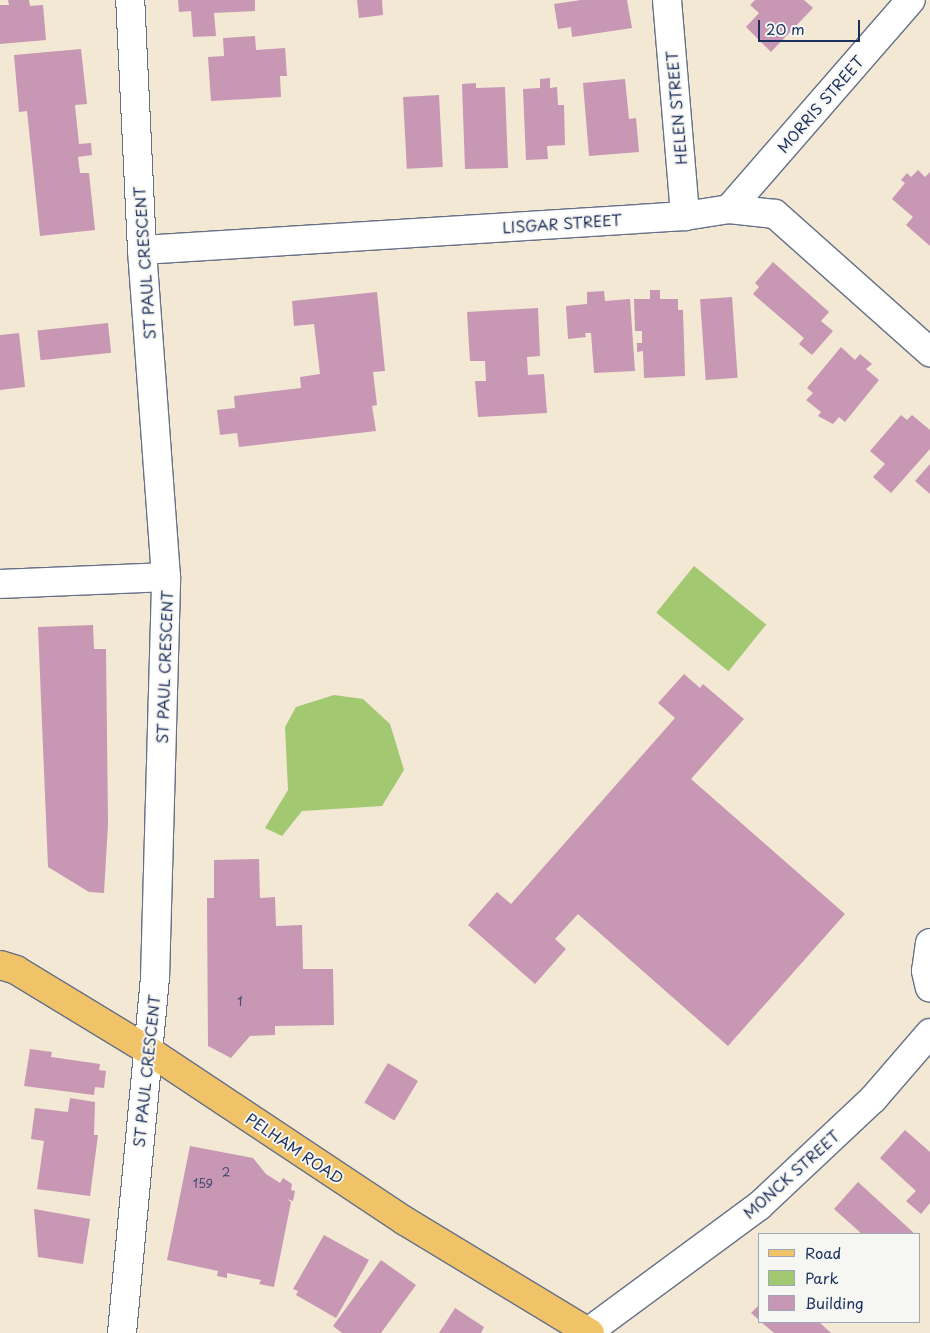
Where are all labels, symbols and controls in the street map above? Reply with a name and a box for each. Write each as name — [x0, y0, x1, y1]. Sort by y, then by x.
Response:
scale bar — [760, 10, 862, 42]
text: 20 m — [766, 17, 805, 40]
street label: HELEN STREET — [662, 50, 690, 166]
street label: MORRIS STREET — [772, 51, 868, 157]
street label: ST PAUL CRESCENT — [130, 187, 158, 339]
street label: LISGAR STREET — [501, 210, 623, 236]
street label: ST PAUL CRESCENT — [152, 591, 176, 743]
street label: ST PAUL CRESCENT — [129, 995, 163, 1147]
house number: 1 — [237, 995, 243, 1009]
street label: PELHAM ROAD — [242, 1108, 348, 1188]
street label: MONCK STREET — [739, 1126, 843, 1222]
house number: 2 — [222, 1166, 230, 1180]
house number: 159 — [193, 1177, 213, 1191]
legend — [758, 1233, 920, 1323]
text: Road — [805, 1241, 841, 1264]
text: Park — [805, 1266, 839, 1289]
text: Building — [805, 1291, 864, 1314]

